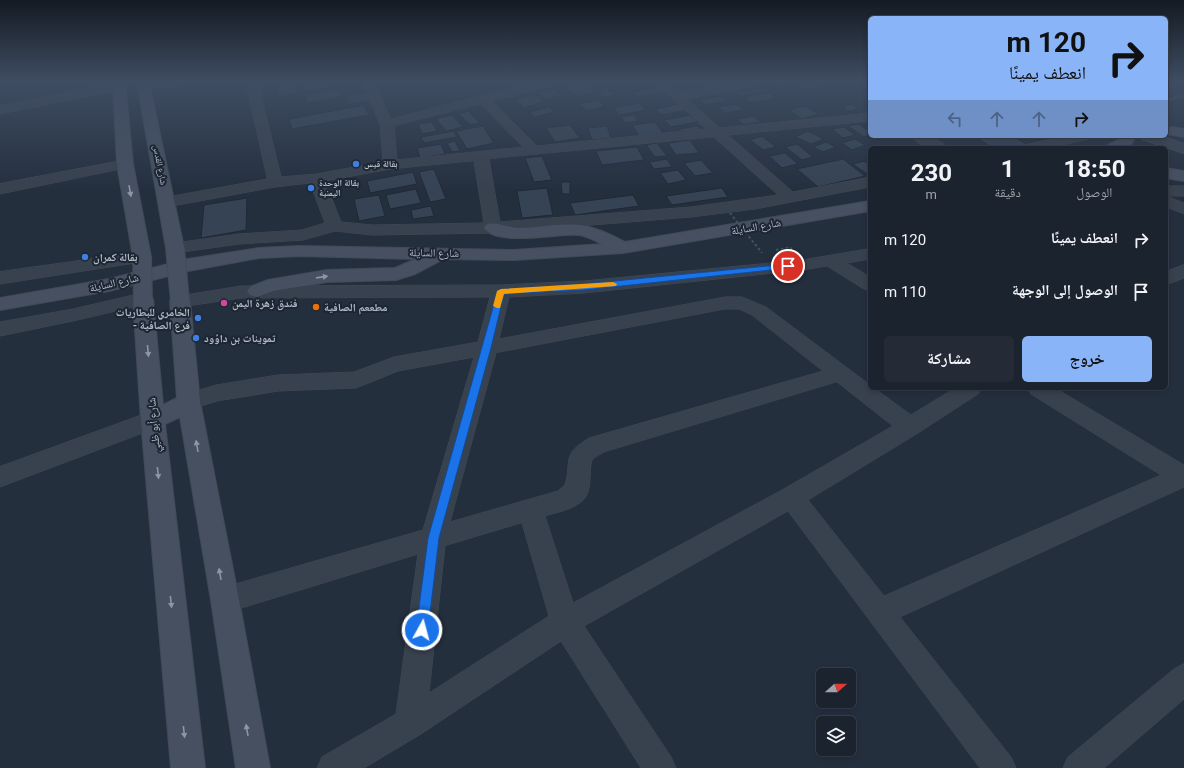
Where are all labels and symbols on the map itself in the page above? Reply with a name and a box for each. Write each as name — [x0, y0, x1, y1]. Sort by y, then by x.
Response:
street label: شارع القدس — [150, 144, 169, 186]
marker: بقالة قيس — [351, 159, 361, 169]
place label: بقالة قيس — [364, 159, 398, 170]
place label: بقالة الوحدة اليمنية — [319, 178, 360, 198]
marker: بقالة الوحدة اليمنية — [306, 183, 316, 193]
one-way arrow — [127, 184, 133, 197]
street label: شارع السايلة — [730, 216, 782, 238]
street label: شارع السايلة — [409, 246, 459, 260]
pin — [771, 249, 805, 283]
place label: بقالة كمران — [93, 251, 138, 265]
marker: بقالة كمران — [80, 252, 90, 262]
street label: شارع السايلة — [88, 271, 140, 295]
one-way arrow — [316, 274, 328, 280]
place label: فندق زهرة اليمن — [232, 297, 298, 311]
marker: فندق زهرة اليمن — [219, 298, 229, 308]
place label: مطععم الصافية — [324, 301, 387, 315]
marker: مطععم الصافية — [311, 302, 321, 312]
place label: الخامري للبطاريات - فرع الصافية — [116, 306, 190, 333]
marker: الخامري للبطاريات - فرع الصافية — [193, 313, 203, 323]
place label: تموينات بن داؤود — [204, 332, 276, 346]
marker: تموينات بن داؤود — [191, 333, 201, 343]
one-way arrow — [144, 345, 151, 357]
street label: شارع أبو ظبي — [144, 397, 165, 453]
one-way arrow — [194, 440, 200, 452]
one-way arrow — [155, 467, 162, 479]
one-way arrow — [217, 568, 223, 580]
one-way arrow — [168, 596, 175, 608]
position arrow — [401, 609, 443, 651]
north arrow — [816, 668, 856, 708]
one-way arrow — [244, 723, 250, 736]
one-way arrow — [181, 726, 188, 738]

